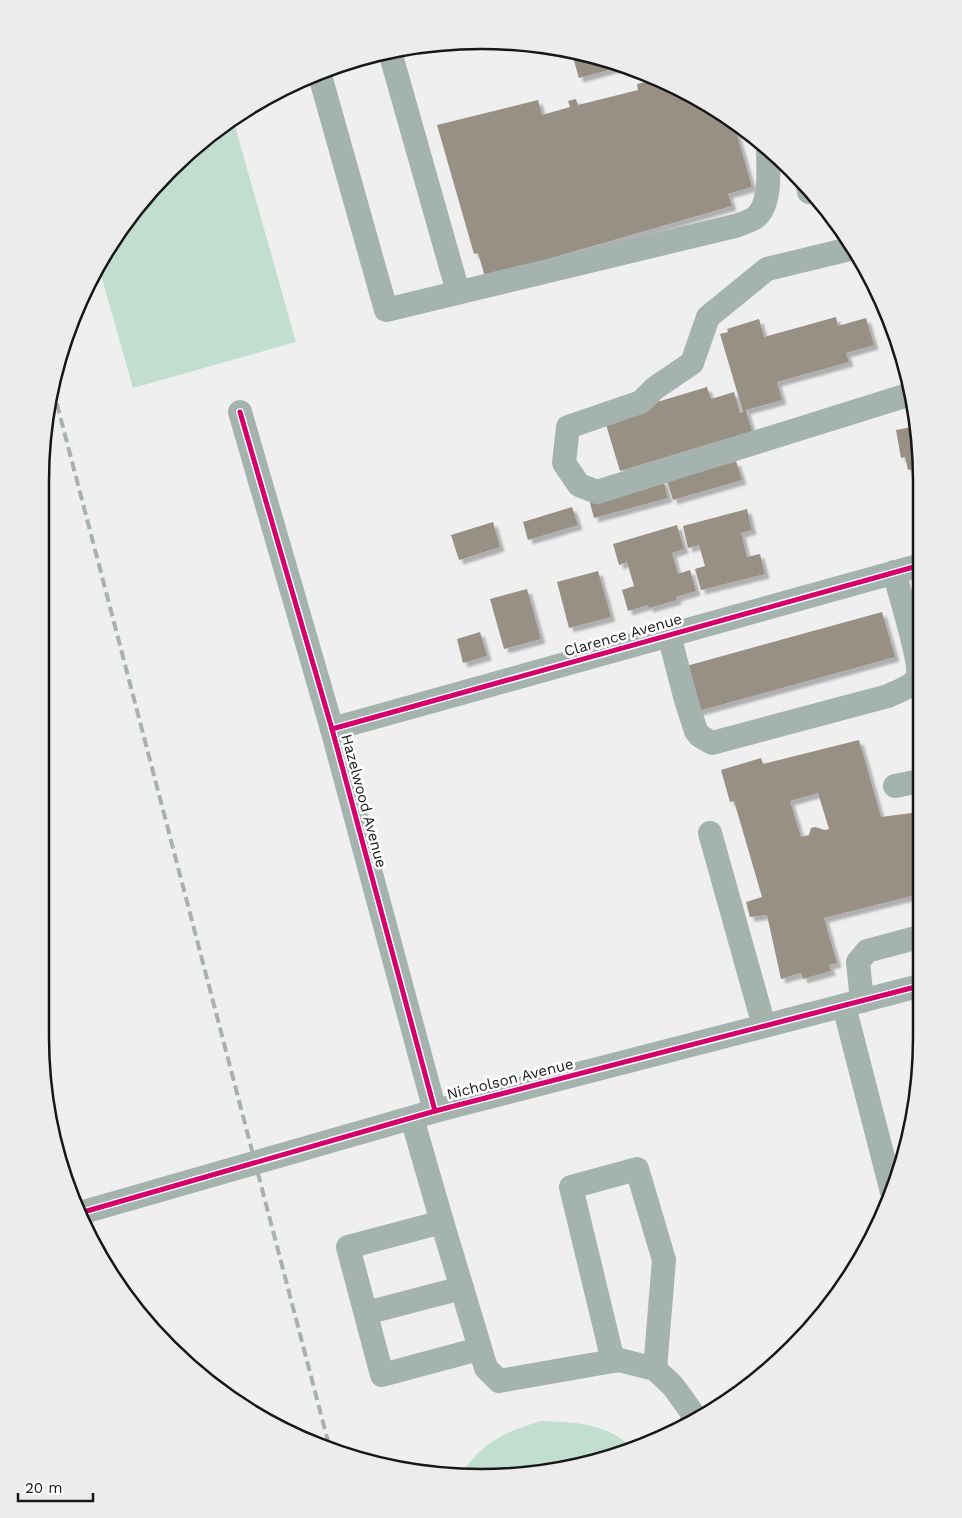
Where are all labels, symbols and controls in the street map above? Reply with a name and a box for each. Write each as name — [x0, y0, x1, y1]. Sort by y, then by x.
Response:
street label: Clarence Avenue — [562, 610, 684, 660]
street label: Hazelwood Avenue — [338, 732, 390, 870]
street label: Nicholson Avenue — [445, 1055, 575, 1103]
scale bar — [18, 1470, 92, 1502]
text: 20 m — [25, 1479, 63, 1497]

